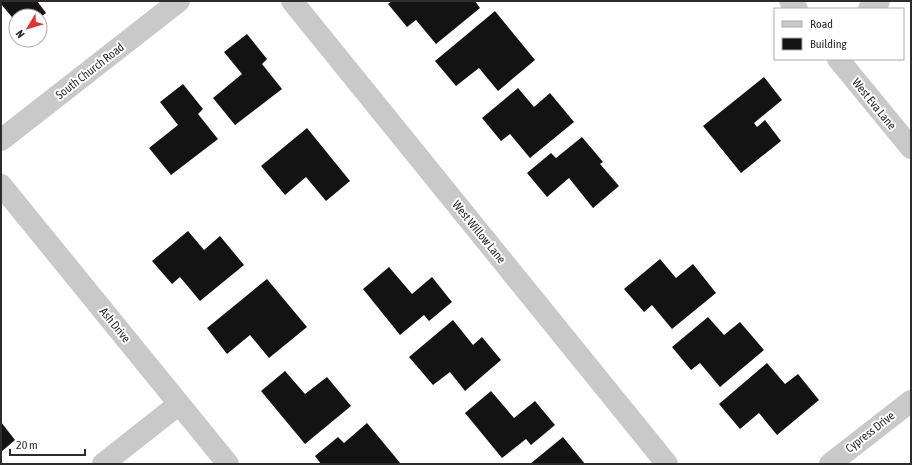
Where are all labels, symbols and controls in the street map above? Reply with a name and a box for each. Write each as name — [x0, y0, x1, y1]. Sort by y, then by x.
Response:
north arrow — [8, 8, 48, 48]
legend — [774, 8, 904, 60]
text: Road — [810, 17, 833, 31]
text: N — [13, 28, 27, 40]
text: Building — [810, 37, 848, 51]
street label: South Church Road — [53, 40, 127, 102]
street label: West Eva Lane — [849, 76, 899, 132]
street label: West Willow Lane — [449, 198, 509, 266]
street label: Ash Drive — [97, 305, 133, 345]
street label: Cypress Drive — [843, 408, 897, 456]
scale bar — [10, 431, 85, 457]
text: 20 m — [16, 438, 38, 452]

